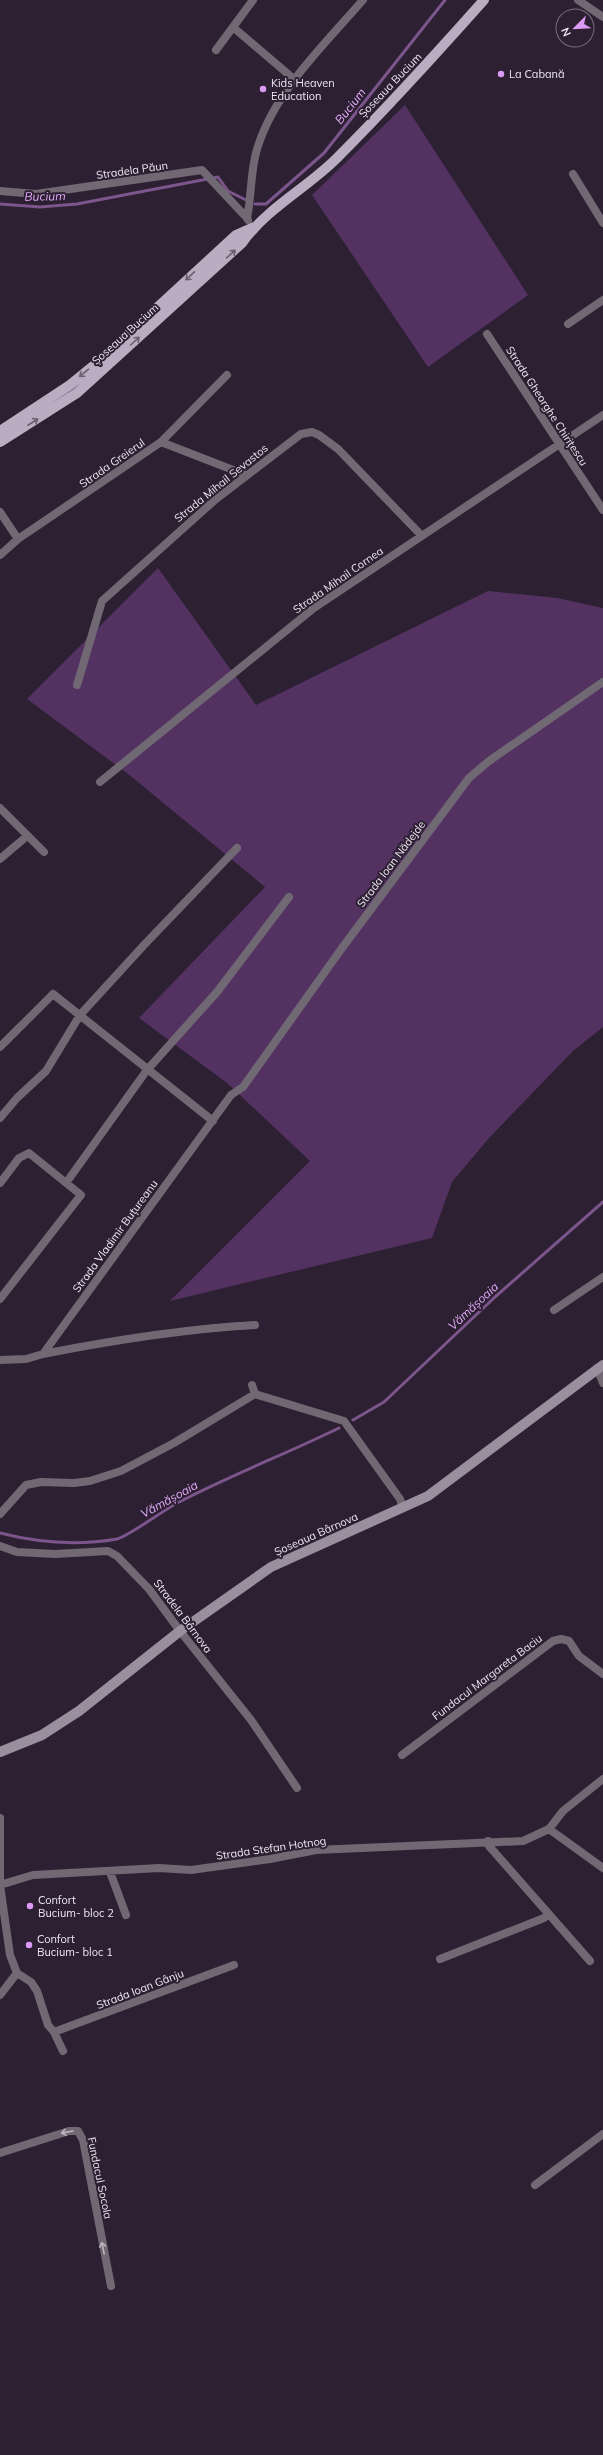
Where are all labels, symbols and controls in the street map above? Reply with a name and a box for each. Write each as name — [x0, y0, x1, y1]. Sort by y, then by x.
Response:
north arrow — [555, 8, 595, 48]
text: N — [558, 25, 574, 39]
street label: Șoseaua Bucium — [355, 50, 425, 121]
place label: La Cabană — [509, 67, 565, 81]
marker: La Cabană — [496, 69, 506, 79]
place label: Kids Heaven Education — [271, 76, 335, 103]
marker: Kids Heaven Education — [258, 84, 268, 94]
water label: Bucium — [331, 85, 369, 127]
street label: Stradela Păun — [95, 158, 169, 182]
water label: Bucium — [24, 188, 66, 204]
one-way arrow — [225, 249, 236, 258]
one-way arrow — [185, 271, 195, 281]
street label: Șoseaua Bucium — [89, 300, 162, 368]
one-way arrow — [130, 337, 140, 346]
street label: Strada Gheorghe Chirițescu — [502, 343, 591, 469]
one-way arrow — [79, 369, 89, 378]
one-way arrow — [27, 417, 39, 425]
street label: Strada Greierul — [77, 435, 147, 491]
street label: Strada Mihail Sevastos — [171, 441, 271, 525]
street label: Strada Mihail Cornea — [290, 544, 386, 616]
street label: Strada Ioan Nădejde — [354, 818, 428, 910]
street label: Strada Vladimir Buțureanu — [69, 1177, 161, 1296]
water label: Vămășoaia — [445, 1279, 502, 1334]
water label: Vămășoaia — [138, 1477, 201, 1522]
street label: Șoseaua Bârnova — [272, 1509, 360, 1560]
street label: Stradela Bârnova — [151, 1576, 215, 1656]
street label: Fundacul Margareta Baciu — [429, 1631, 545, 1723]
street label: Strada Stefan Hotnog — [215, 1833, 327, 1863]
place label: Confort Bucium- bloc 2 — [38, 1893, 114, 1920]
marker: Confort Bucium- bloc 2 — [25, 1901, 35, 1911]
place label: Confort Bucium- bloc 1 — [37, 1932, 113, 1959]
marker: Confort Bucium- bloc 1 — [24, 1940, 34, 1950]
street label: Strada Ioan Gânju — [94, 1966, 186, 2012]
one-way arrow — [61, 2129, 74, 2137]
street label: Fundacul Socola — [84, 2136, 116, 2220]
one-way arrow — [99, 2241, 107, 2254]

